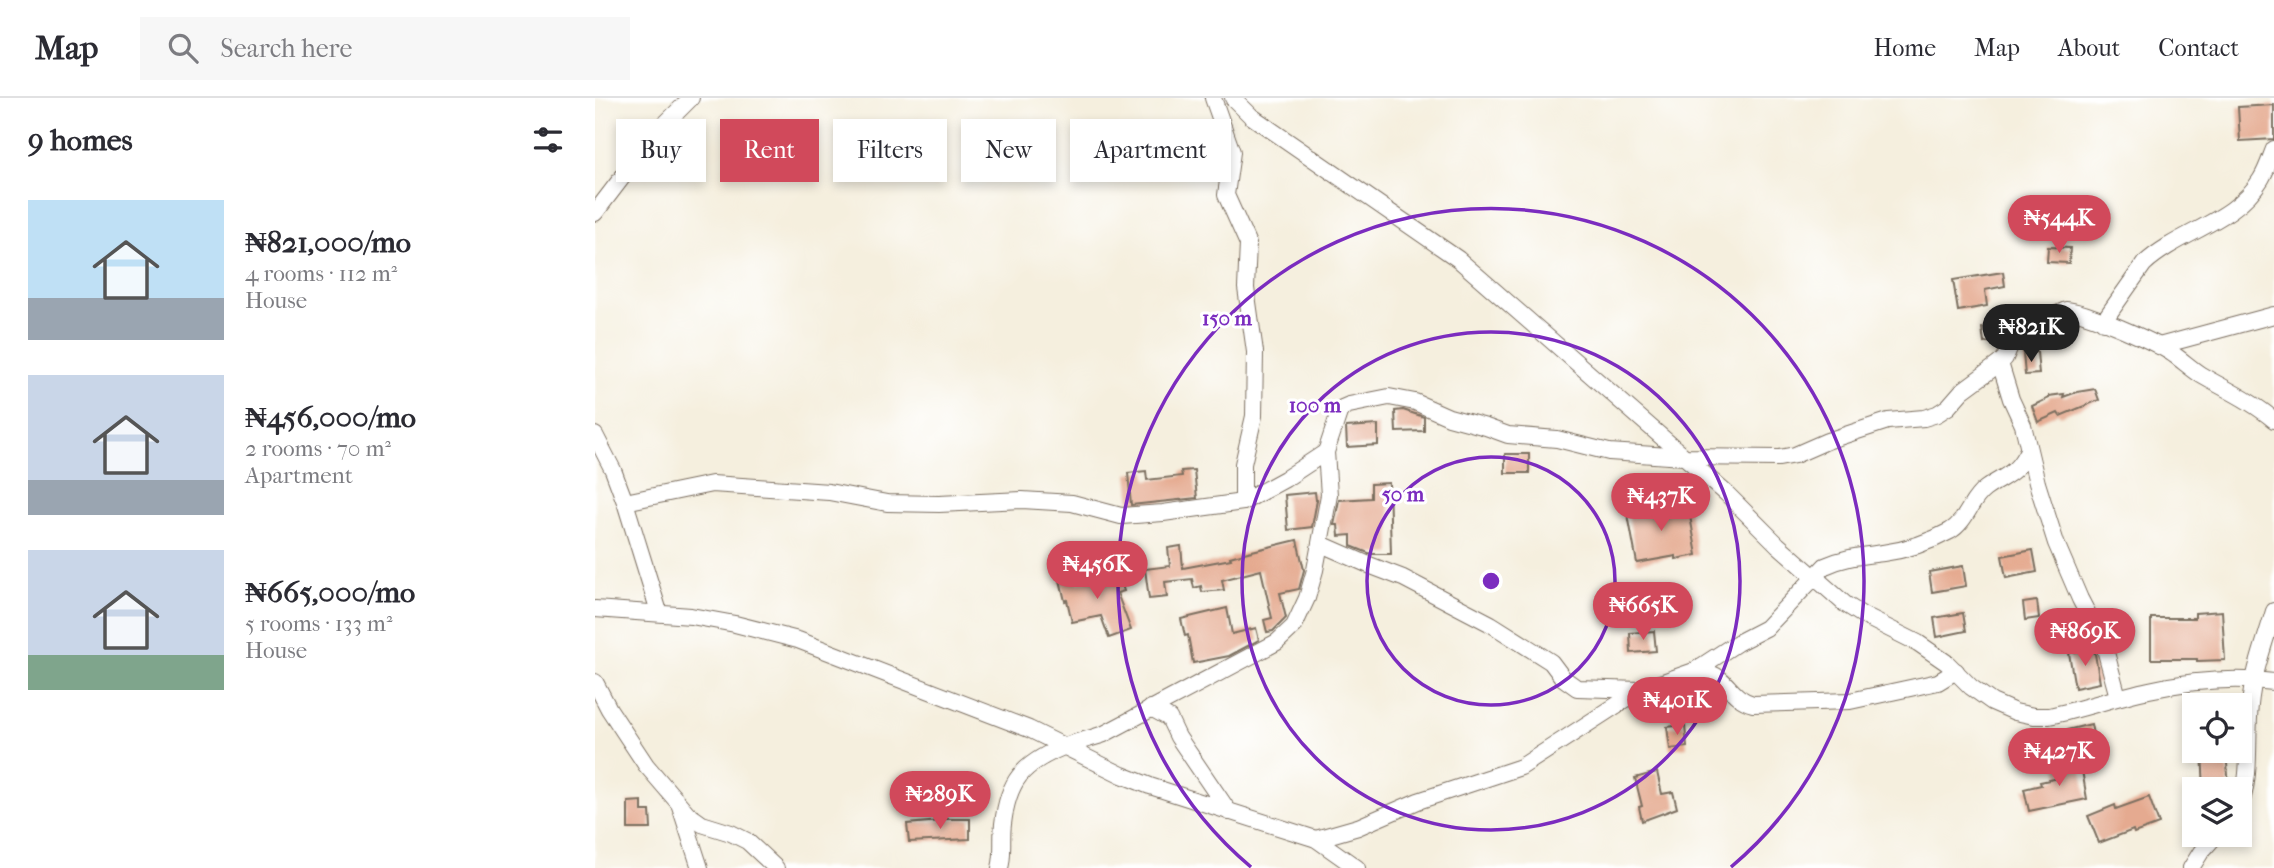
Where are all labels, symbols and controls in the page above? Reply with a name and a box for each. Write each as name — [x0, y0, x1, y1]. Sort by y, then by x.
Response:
search box — [140, 17, 630, 80]
text: Map — [35, 29, 98, 68]
icon: search — [164, 29, 202, 67]
text: Search here — [220, 33, 352, 64]
text: Home — [1874, 34, 1936, 62]
text: Map — [1974, 34, 2020, 62]
text: About — [2058, 34, 2120, 62]
text: Contact — [2158, 34, 2239, 62]
chip: Buy — [616, 119, 706, 182]
chip: Rent — [720, 119, 819, 182]
chip: Filters — [833, 119, 947, 182]
chip: New — [961, 119, 1056, 182]
chip: Apartment — [1070, 119, 1231, 182]
icon: filters — [529, 121, 567, 159]
text: 9 homes — [28, 123, 133, 158]
pin: ₦544K — [2010, 195, 2108, 255]
text: ₦544K — [2024, 204, 2094, 231]
text: ₦821,000/mo — [245, 225, 411, 260]
icon: home — [84, 228, 168, 312]
text: 4 rooms · 112 m² — [245, 260, 397, 287]
text: House — [245, 287, 307, 314]
pin: ₦821K — [1982, 304, 2080, 364]
text: 150 m — [1202, 306, 1253, 330]
text: ₦821K — [1999, 313, 2063, 340]
text: 100 m — [1289, 393, 1342, 417]
text: ₦456,000/mo — [245, 400, 416, 435]
icon: home — [84, 403, 168, 487]
text: 2 rooms · 70 m² — [245, 435, 391, 462]
text: Apartment — [245, 462, 353, 489]
pin: ₦437K — [1612, 474, 1710, 533]
text: 50 m — [1382, 482, 1425, 506]
text: ₦437K — [1627, 482, 1695, 509]
pin: ₦456K — [1048, 542, 1146, 601]
text: ₦456K — [1063, 550, 1131, 577]
centre of rings — [1479, 569, 1503, 593]
text: ₦665,000/mo — [245, 575, 415, 610]
icon: home — [84, 578, 168, 662]
pin: ₦665K — [1594, 582, 1692, 642]
text: ₦665K — [1609, 591, 1677, 618]
pin: ₦869K — [2036, 608, 2134, 668]
text: 5 rooms · 133 m² — [245, 610, 392, 637]
text: ₦869K — [2050, 617, 2120, 644]
text: House — [245, 637, 307, 664]
pin: ₦401K — [1628, 678, 1726, 737]
text: ₦401K — [1643, 686, 1711, 713]
map controls — [2182, 693, 2252, 847]
button: locate — [2182, 693, 2252, 763]
pin: ₦427K — [2010, 728, 2108, 788]
text: ₦427K — [2024, 737, 2094, 764]
pin: ₦289K — [891, 772, 989, 831]
button: layers — [2182, 777, 2252, 847]
text: ₦289K — [906, 780, 974, 807]

